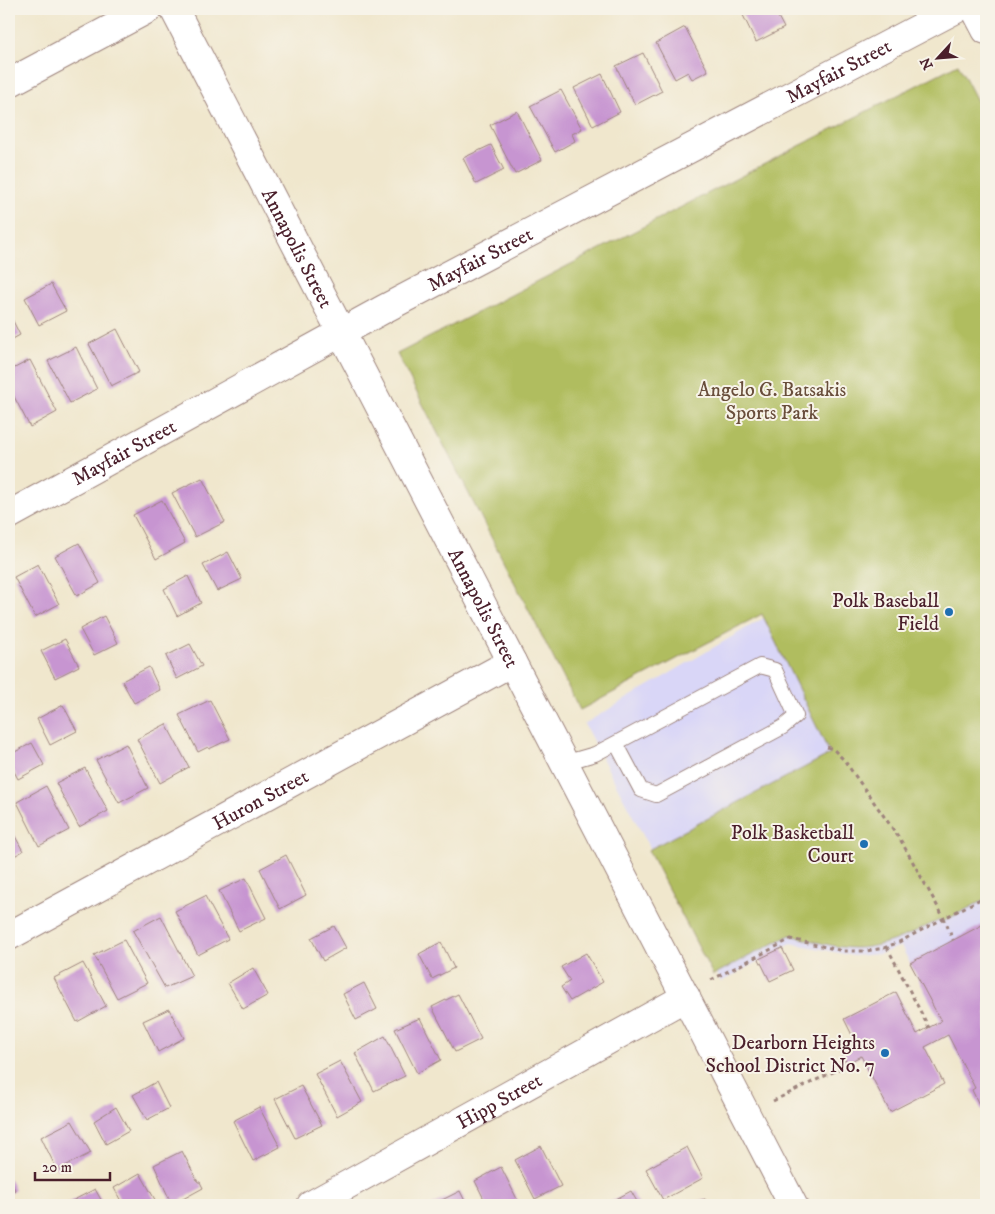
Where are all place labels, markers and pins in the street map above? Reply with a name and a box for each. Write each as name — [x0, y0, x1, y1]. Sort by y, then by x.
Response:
place label: Polk Baseball Field — [832, 589, 939, 637]
marker: Polk Baseball Field — [943, 606, 955, 618]
place label: Polk Basketball Court — [731, 821, 854, 869]
marker: Polk Basketball Court — [858, 838, 870, 850]
place label: Dearborn Heights School District No. 7 — [705, 1031, 875, 1079]
marker: Dearborn Heights School District No. 7 — [879, 1047, 891, 1059]

